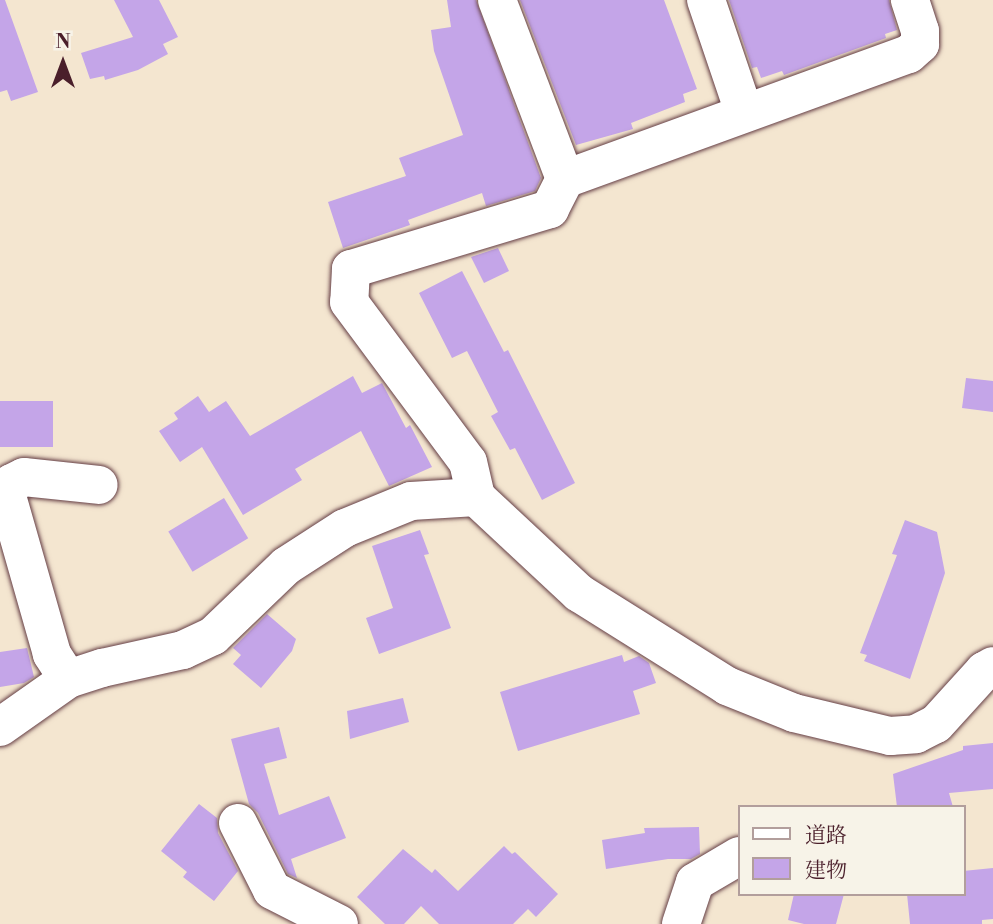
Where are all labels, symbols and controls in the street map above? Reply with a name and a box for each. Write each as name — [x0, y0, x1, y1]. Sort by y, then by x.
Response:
north arrow — [28, 28, 98, 98]
text: N — [55, 30, 71, 54]
legend — [738, 805, 965, 896]
text: 道路 — [805, 823, 847, 849]
text: 建物 — [805, 858, 847, 884]

